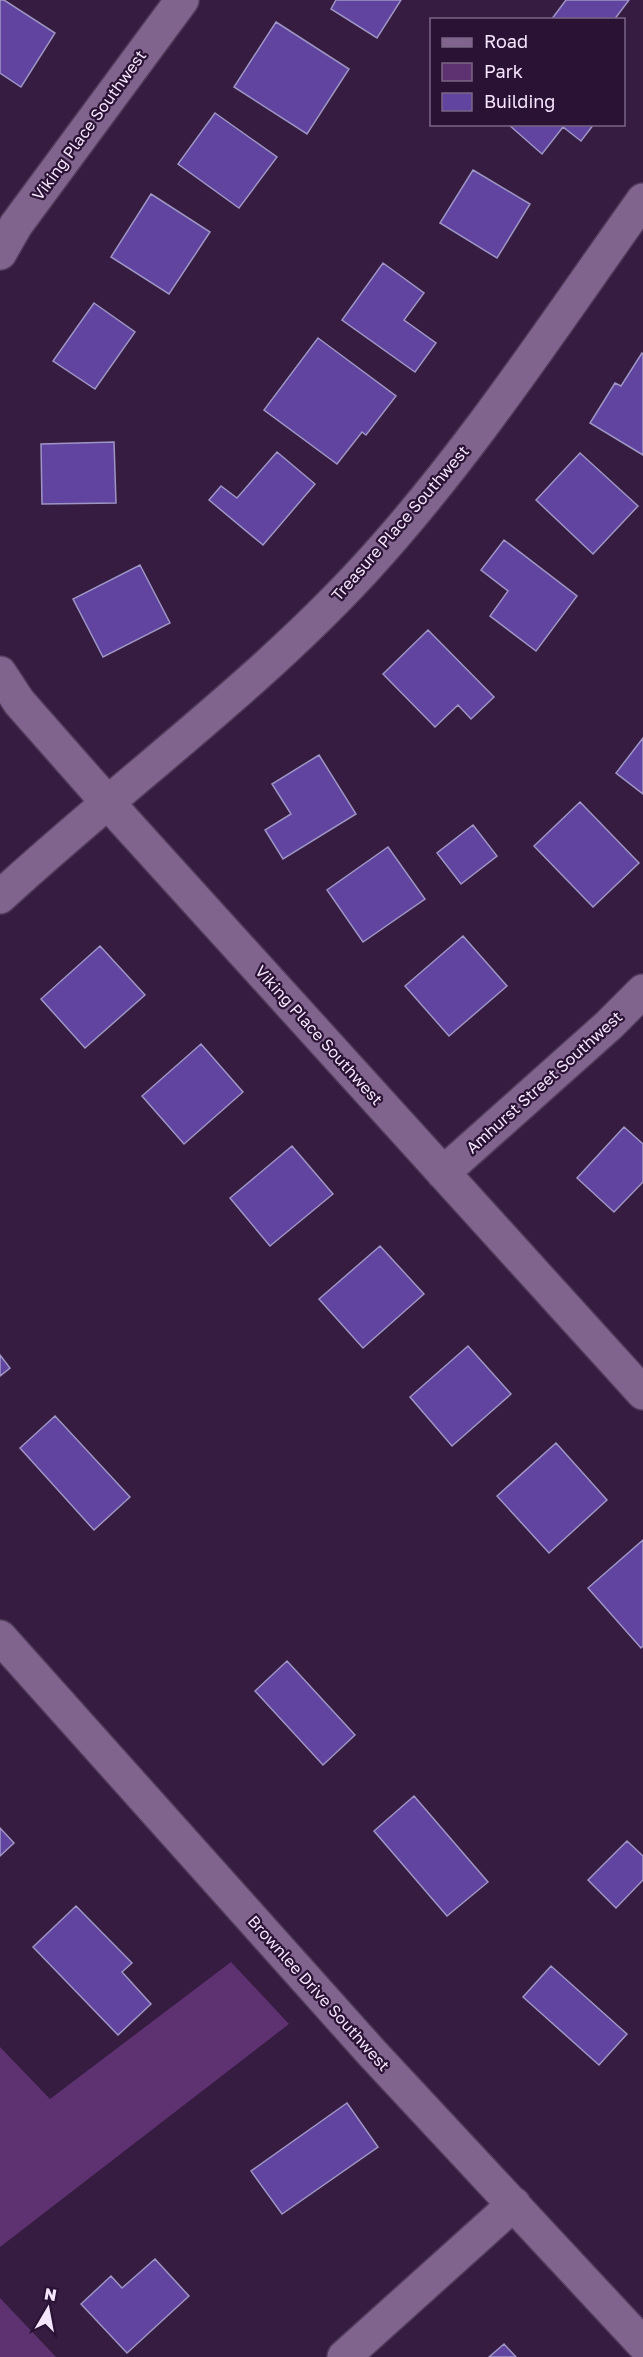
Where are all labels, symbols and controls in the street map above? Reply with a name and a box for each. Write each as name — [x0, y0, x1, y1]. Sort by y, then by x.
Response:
legend — [430, 18, 625, 126]
text: Road — [484, 30, 528, 52]
street label: Viking Place Southwest — [28, 46, 150, 204]
text: Park — [484, 60, 523, 82]
text: Building — [484, 90, 555, 112]
street label: Treasure Place Southwest — [327, 441, 473, 605]
street label: Viking Place Southwest — [251, 961, 387, 1109]
street label: Amhurst Street Southwest — [462, 1007, 626, 1157]
street label: Brownlee Drive Southwest — [244, 1911, 394, 2075]
north arrow — [18, 2279, 78, 2339]
text: N — [43, 2283, 58, 2305]

